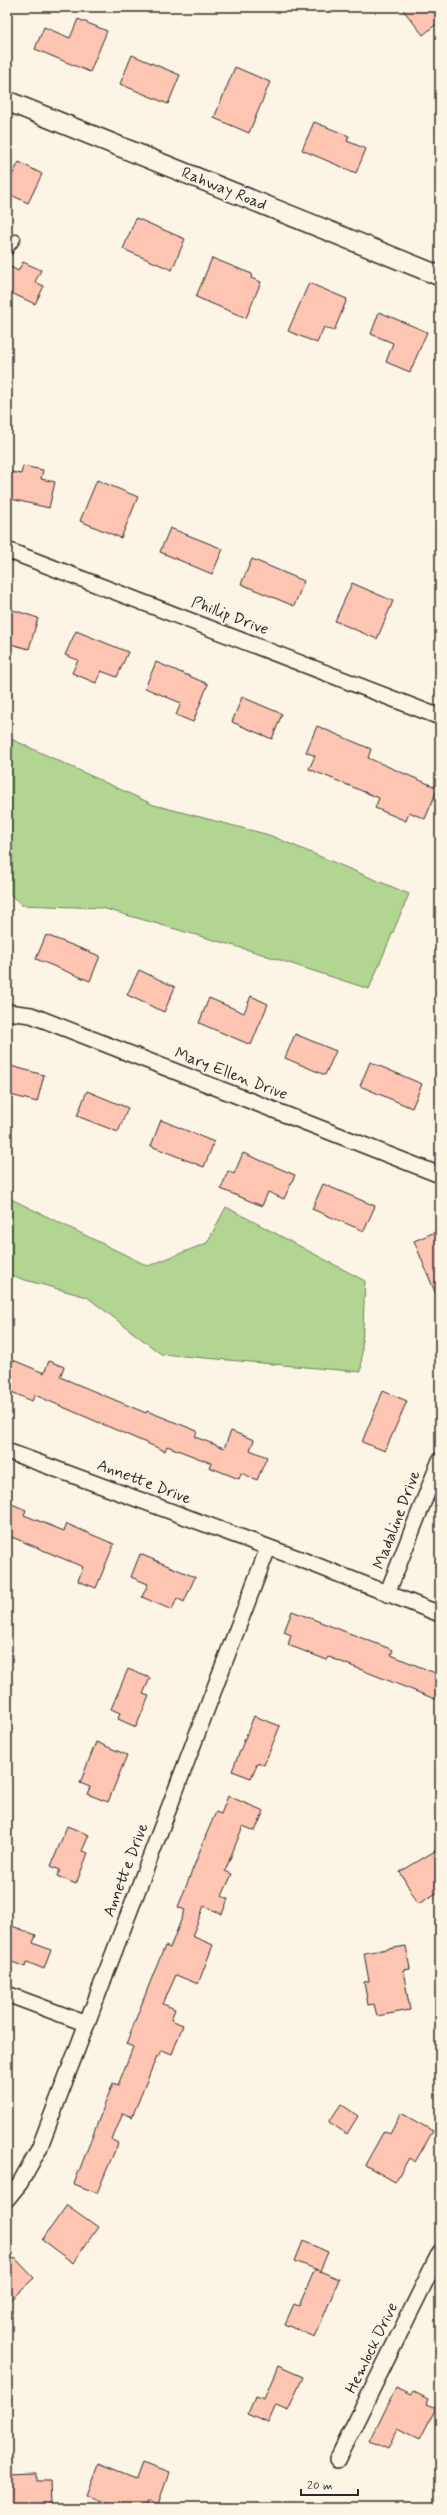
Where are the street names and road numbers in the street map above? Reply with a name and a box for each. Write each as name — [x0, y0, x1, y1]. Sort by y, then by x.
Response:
street label: Rahway Road — [178, 162, 270, 216]
street label: Phillip Drive — [188, 592, 272, 640]
street label: Mary Ellen Drive — [171, 1043, 291, 1105]
street label: Annette Drive — [94, 1454, 194, 1510]
street label: Madaline Drive — [369, 1467, 426, 1572]
street label: Annette Drive — [98, 1820, 154, 1920]
street label: Hemlock Drive — [341, 2299, 403, 2397]

